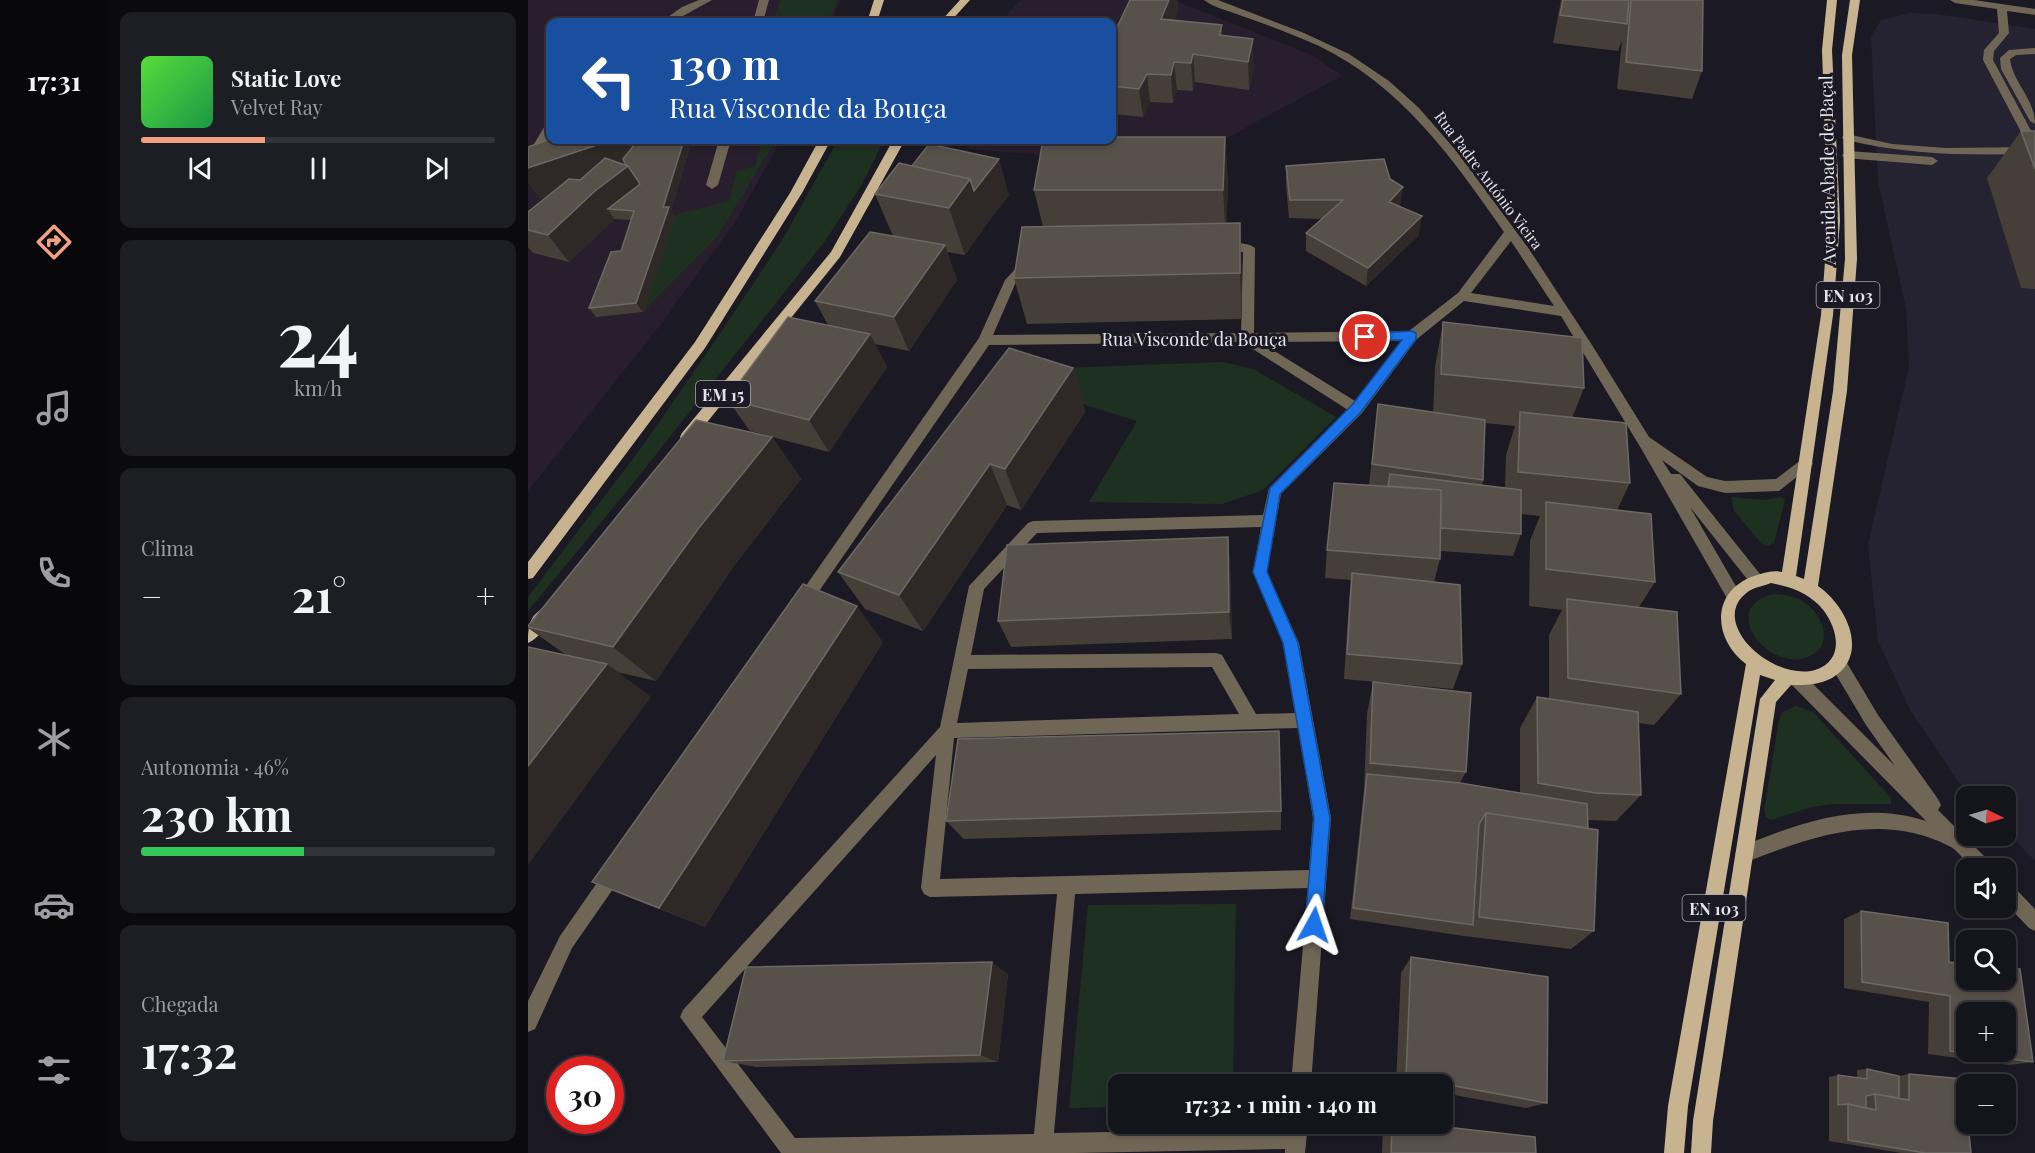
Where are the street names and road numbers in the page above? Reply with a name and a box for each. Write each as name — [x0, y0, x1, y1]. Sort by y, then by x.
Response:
street label: Avenida Abade de Baçal — [1813, 75, 1841, 266]
street label: Rua Padre António Vieira — [1431, 107, 1548, 253]
road number: EN 103 — [1816, 282, 1880, 308]
street label: Rua Visconde da Bouça — [1101, 327, 1287, 351]
road number: EM 15 — [696, 381, 750, 407]
road number: EN 103 — [1682, 895, 1746, 921]

